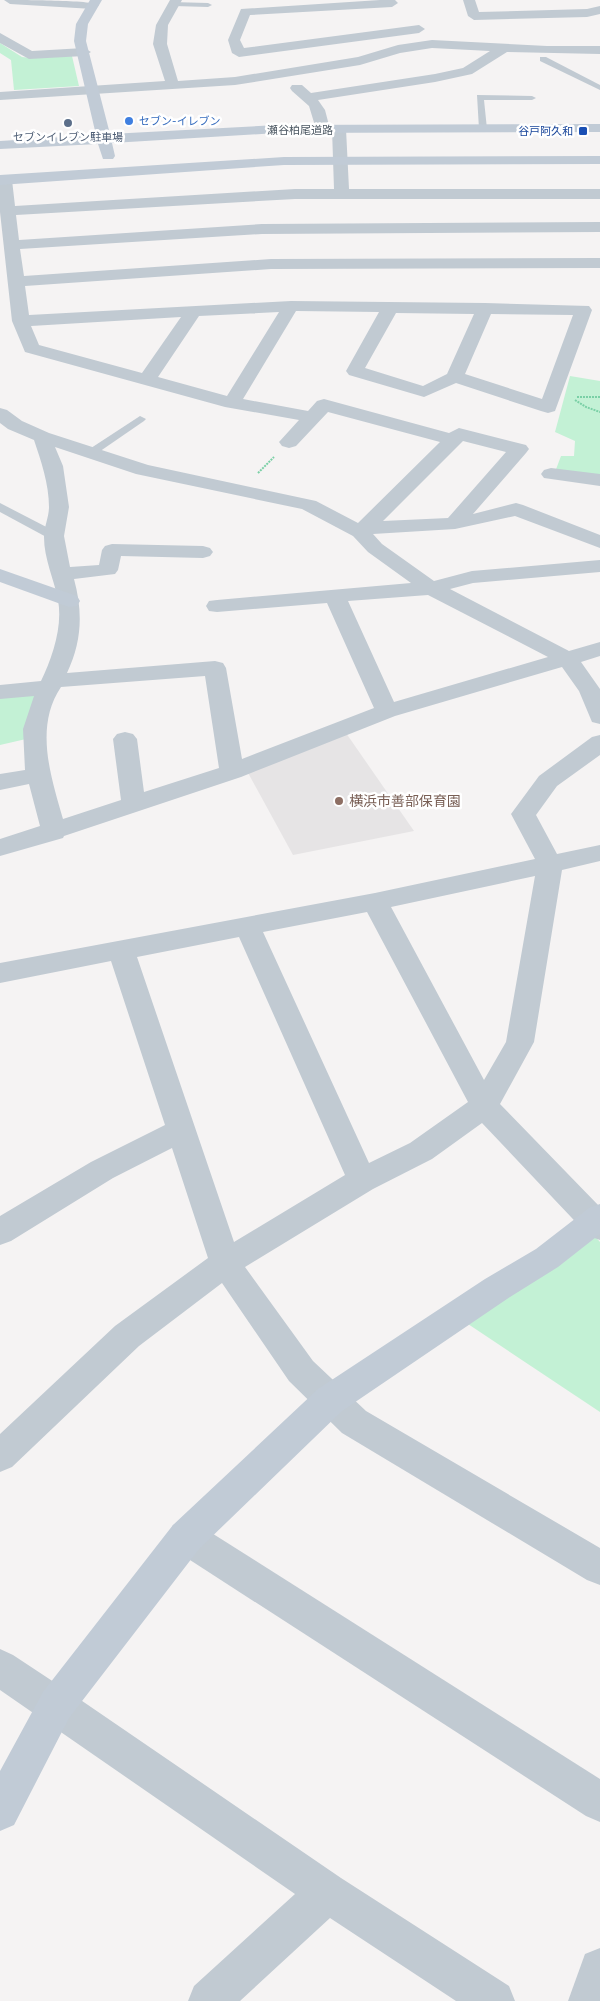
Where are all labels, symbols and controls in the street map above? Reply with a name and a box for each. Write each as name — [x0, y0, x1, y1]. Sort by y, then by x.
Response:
marker: セブン-イレブン — [123, 115, 135, 127]
place label: セブン-イレブン — [139, 115, 220, 128]
marker: セブンイレブン駐車場 — [62, 117, 74, 129]
street label: 瀬谷柏尾道路 — [267, 124, 333, 137]
place label: 谷戸阿久和 — [518, 125, 573, 138]
marker: 谷戸阿久和 — [577, 125, 589, 137]
place label: セブンイレブン駐車場 — [13, 131, 123, 144]
place label: 横浜市善部保育園 — [349, 793, 461, 810]
marker: 横浜市善部保育園 — [333, 795, 345, 807]

